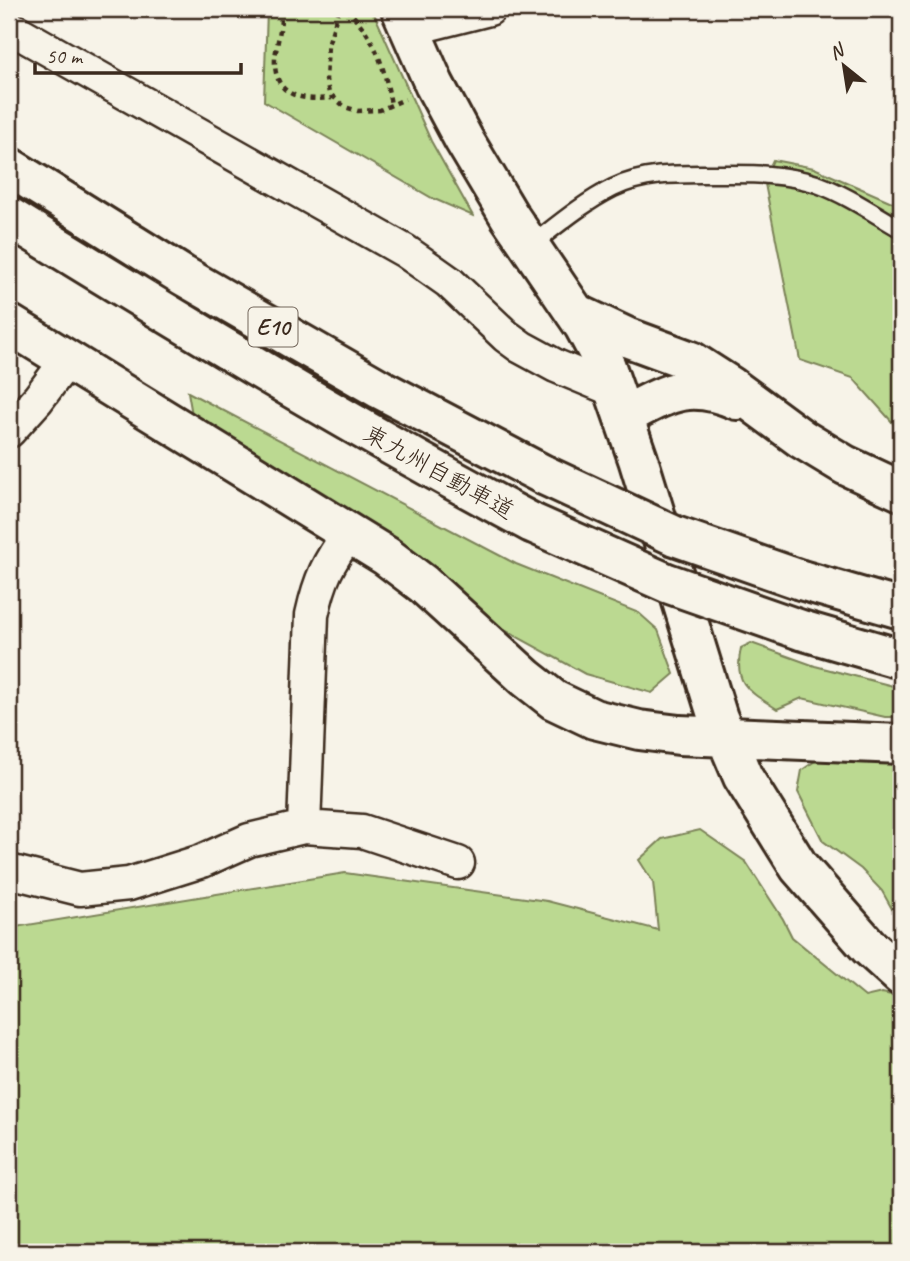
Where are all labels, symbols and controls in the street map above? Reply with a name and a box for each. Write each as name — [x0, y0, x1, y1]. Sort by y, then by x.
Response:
scale bar — [35, 32, 242, 76]
north arrow — [808, 32, 878, 102]
text: N — [825, 37, 850, 65]
text: 50 m — [46, 43, 84, 69]
road number: E10 — [248, 308, 298, 346]
street label: 東九州自動車道 — [358, 418, 520, 526]

